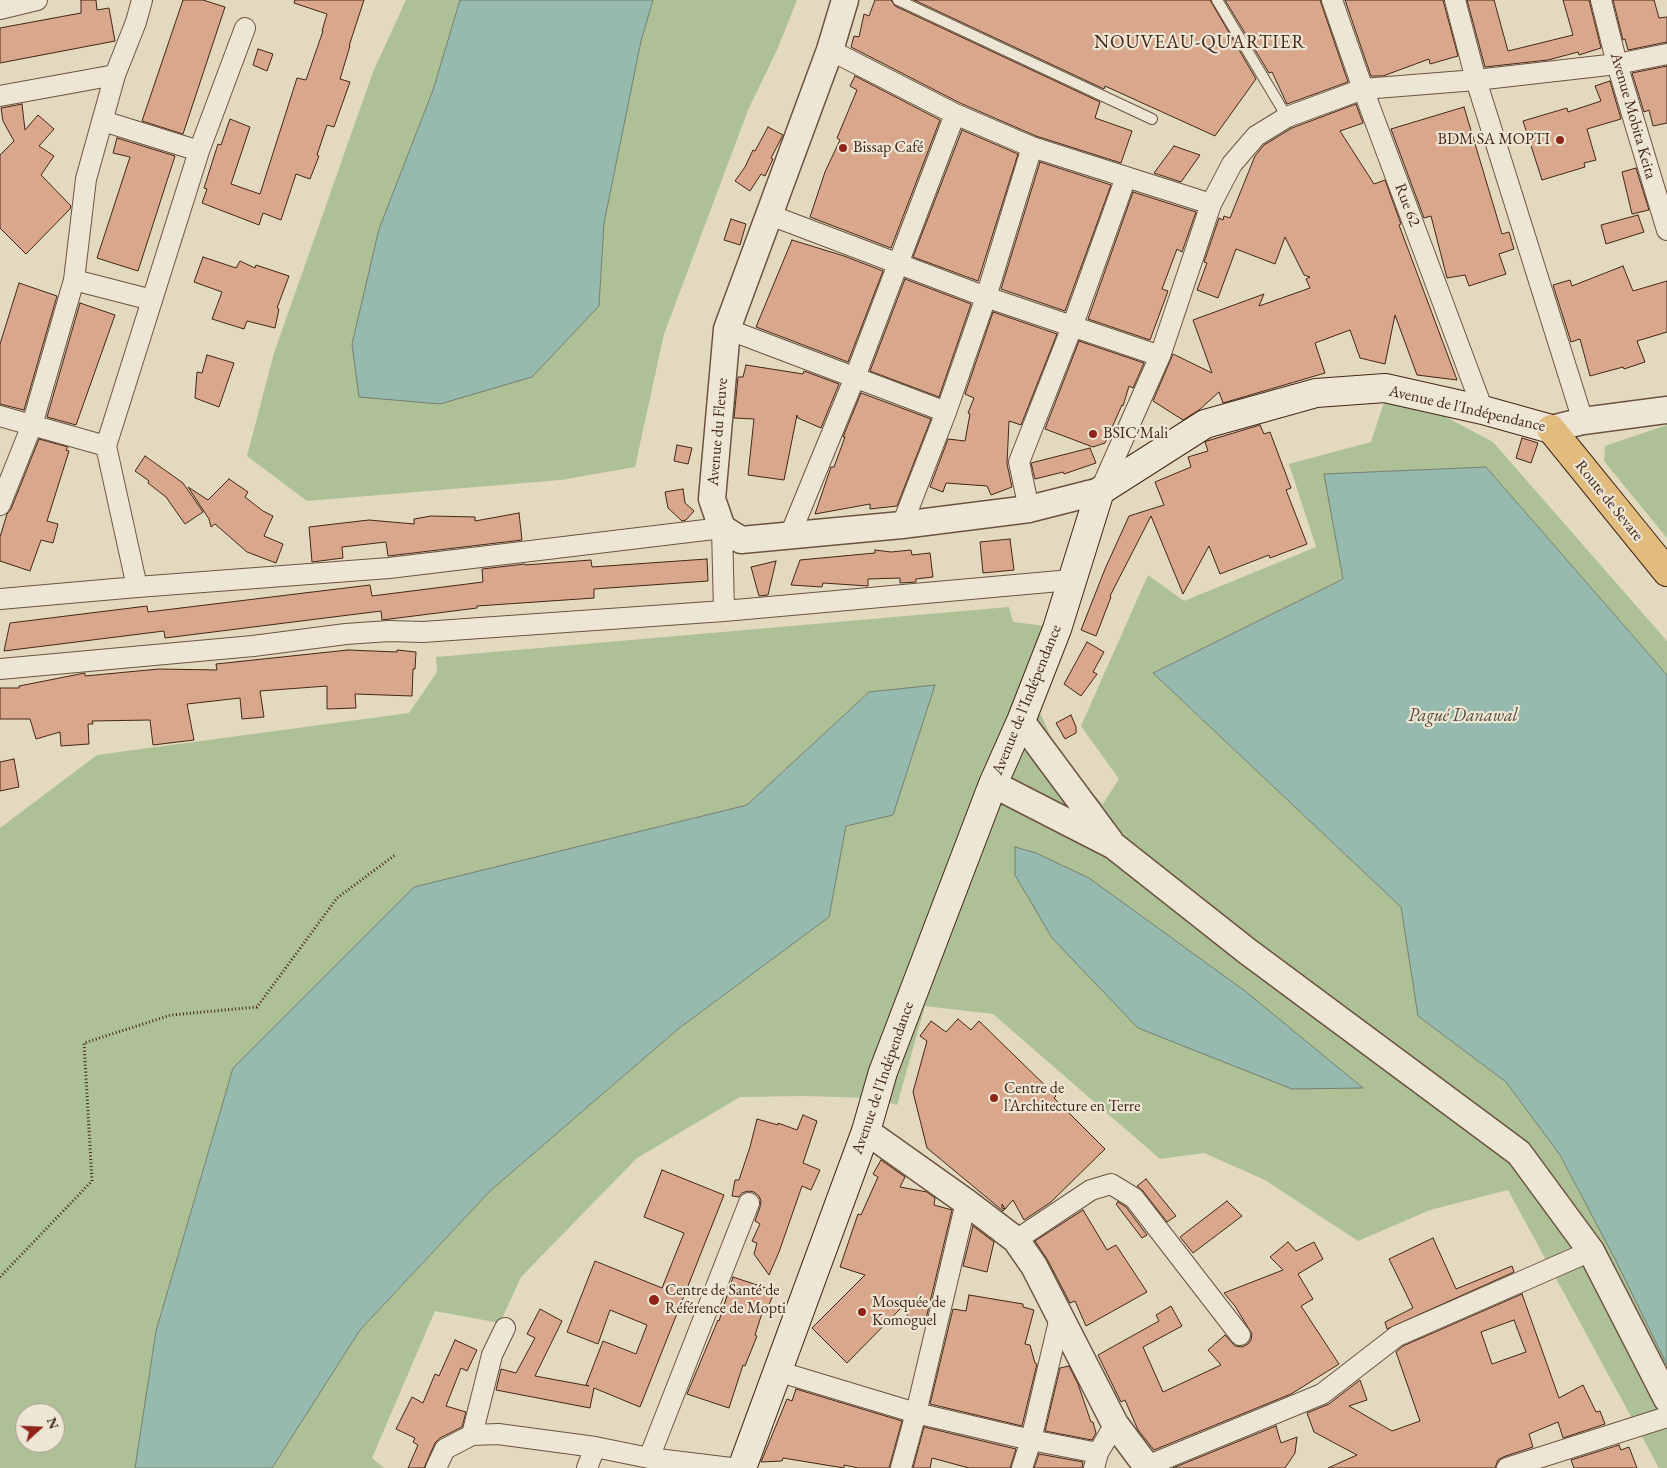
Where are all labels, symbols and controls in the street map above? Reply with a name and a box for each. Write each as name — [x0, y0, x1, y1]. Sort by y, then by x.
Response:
district label: NOUVEAU-QUARTIER — [1092, 32, 1308, 54]
street label: Avenue Mobita Keita — [1606, 51, 1660, 181]
place label: BDM SA MOPTI — [1438, 130, 1550, 150]
marker: BDM SA MOPTI — [1554, 134, 1566, 146]
place label: Bissap Café — [853, 138, 923, 158]
marker: Bissap Café — [837, 142, 849, 154]
street label: Rue 62 — [1390, 181, 1424, 229]
street label: Avenue du Fleuve — [704, 377, 732, 487]
street label: Avenue de l'Indépendance — [1387, 382, 1547, 436]
place label: BSIC Mali — [1103, 424, 1168, 444]
marker: BSIC Mali — [1087, 428, 1099, 440]
street label: Route de Sevare — [1571, 457, 1647, 545]
street label: Avenue de l'Indépendance — [988, 622, 1066, 778]
water label: Pagué Danawal — [1408, 705, 1518, 727]
street label: Avenue de l'Indépendance — [848, 999, 918, 1157]
place label: Centre de l’Architecture en Terre — [1004, 1079, 1140, 1117]
marker: Centre de l’Architecture en Terre — [988, 1092, 1000, 1104]
place label: Centre de Santé de Référence de Mopti — [665, 1281, 786, 1319]
marker: Centre de Santé de Référence de Mopti — [647, 1293, 661, 1307]
place label: Mosquée de Komoguel — [872, 1293, 946, 1331]
marker: Mosquée de Komoguel — [856, 1306, 868, 1318]
north arrow — [15, 1403, 65, 1453]
text: N — [43, 1415, 64, 1432]

